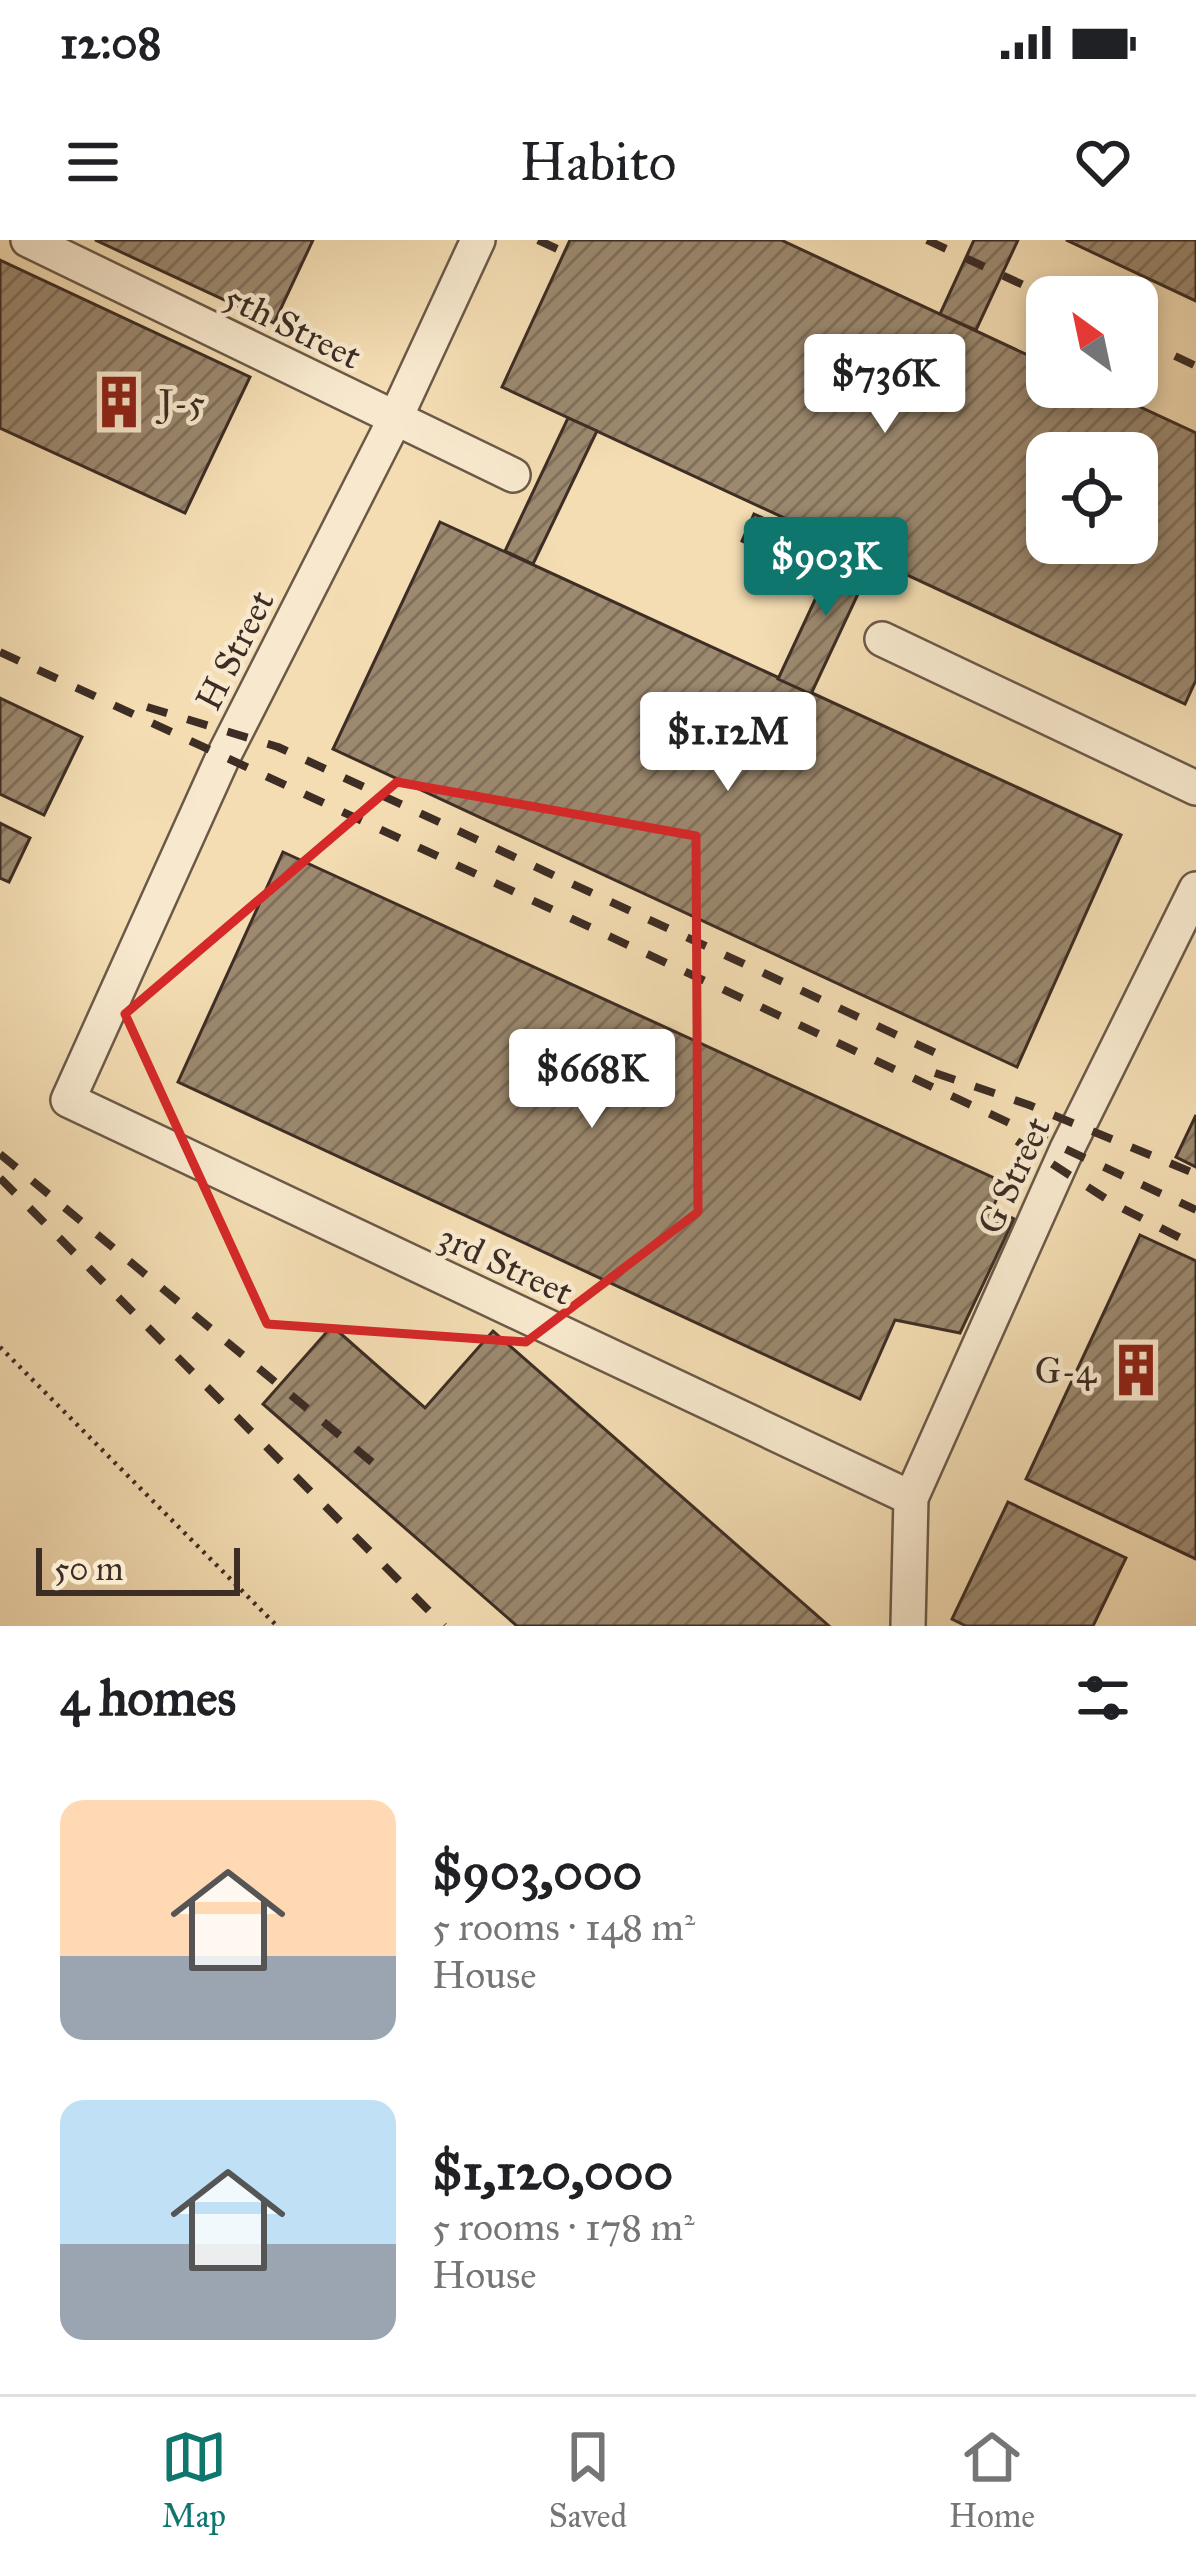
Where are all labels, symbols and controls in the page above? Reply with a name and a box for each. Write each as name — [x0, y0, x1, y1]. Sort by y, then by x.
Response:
text: 12:08 — [60, 15, 161, 70]
icon: menu — [60, 129, 126, 195]
text: Habito — [520, 129, 676, 195]
icon: heart — [1070, 129, 1136, 195]
street label: 5th Street — [217, 275, 368, 379]
north arrow — [1026, 276, 1158, 408]
map controls — [1026, 276, 1158, 564]
pin: $736K — [801, 334, 969, 436]
text: $736K — [831, 349, 939, 397]
building icon: J-5 — [90, 373, 148, 431]
place label: J-5 — [155, 381, 205, 425]
button: locate — [1026, 432, 1158, 564]
pin: $903K — [742, 517, 910, 619]
text: $903K — [771, 532, 881, 580]
street label: H Street — [186, 583, 284, 718]
pin: $1.12M — [630, 692, 826, 794]
text: $1.12M — [667, 707, 789, 755]
pin: $668K — [508, 1029, 676, 1131]
text: $668K — [536, 1044, 648, 1092]
street label: G Street — [968, 1110, 1060, 1241]
street label: 3rd Street — [431, 1215, 580, 1315]
building icon: G-4 — [1107, 1341, 1165, 1399]
place label: G-4 — [1035, 1349, 1097, 1393]
scale bar — [36, 1542, 240, 1595]
text: 50 m — [54, 1549, 123, 1589]
icon: filters — [1070, 1665, 1136, 1731]
text: 4 homes — [60, 1667, 236, 1729]
text: $903,000 — [432, 1841, 642, 1903]
icon: home — [156, 1848, 300, 1992]
text: 5 rooms · 148 m² — [432, 1903, 695, 1951]
text: House — [432, 1951, 536, 1999]
text: $1,120,000 — [432, 2141, 673, 2203]
icon: home — [156, 2148, 300, 2292]
text: 5 rooms · 178 m² — [432, 2203, 695, 2251]
text: House — [432, 2251, 536, 2299]
tab: Map — [161, 2424, 227, 2536]
tab: Saved — [549, 2424, 627, 2536]
tab: Home — [949, 2424, 1035, 2536]

